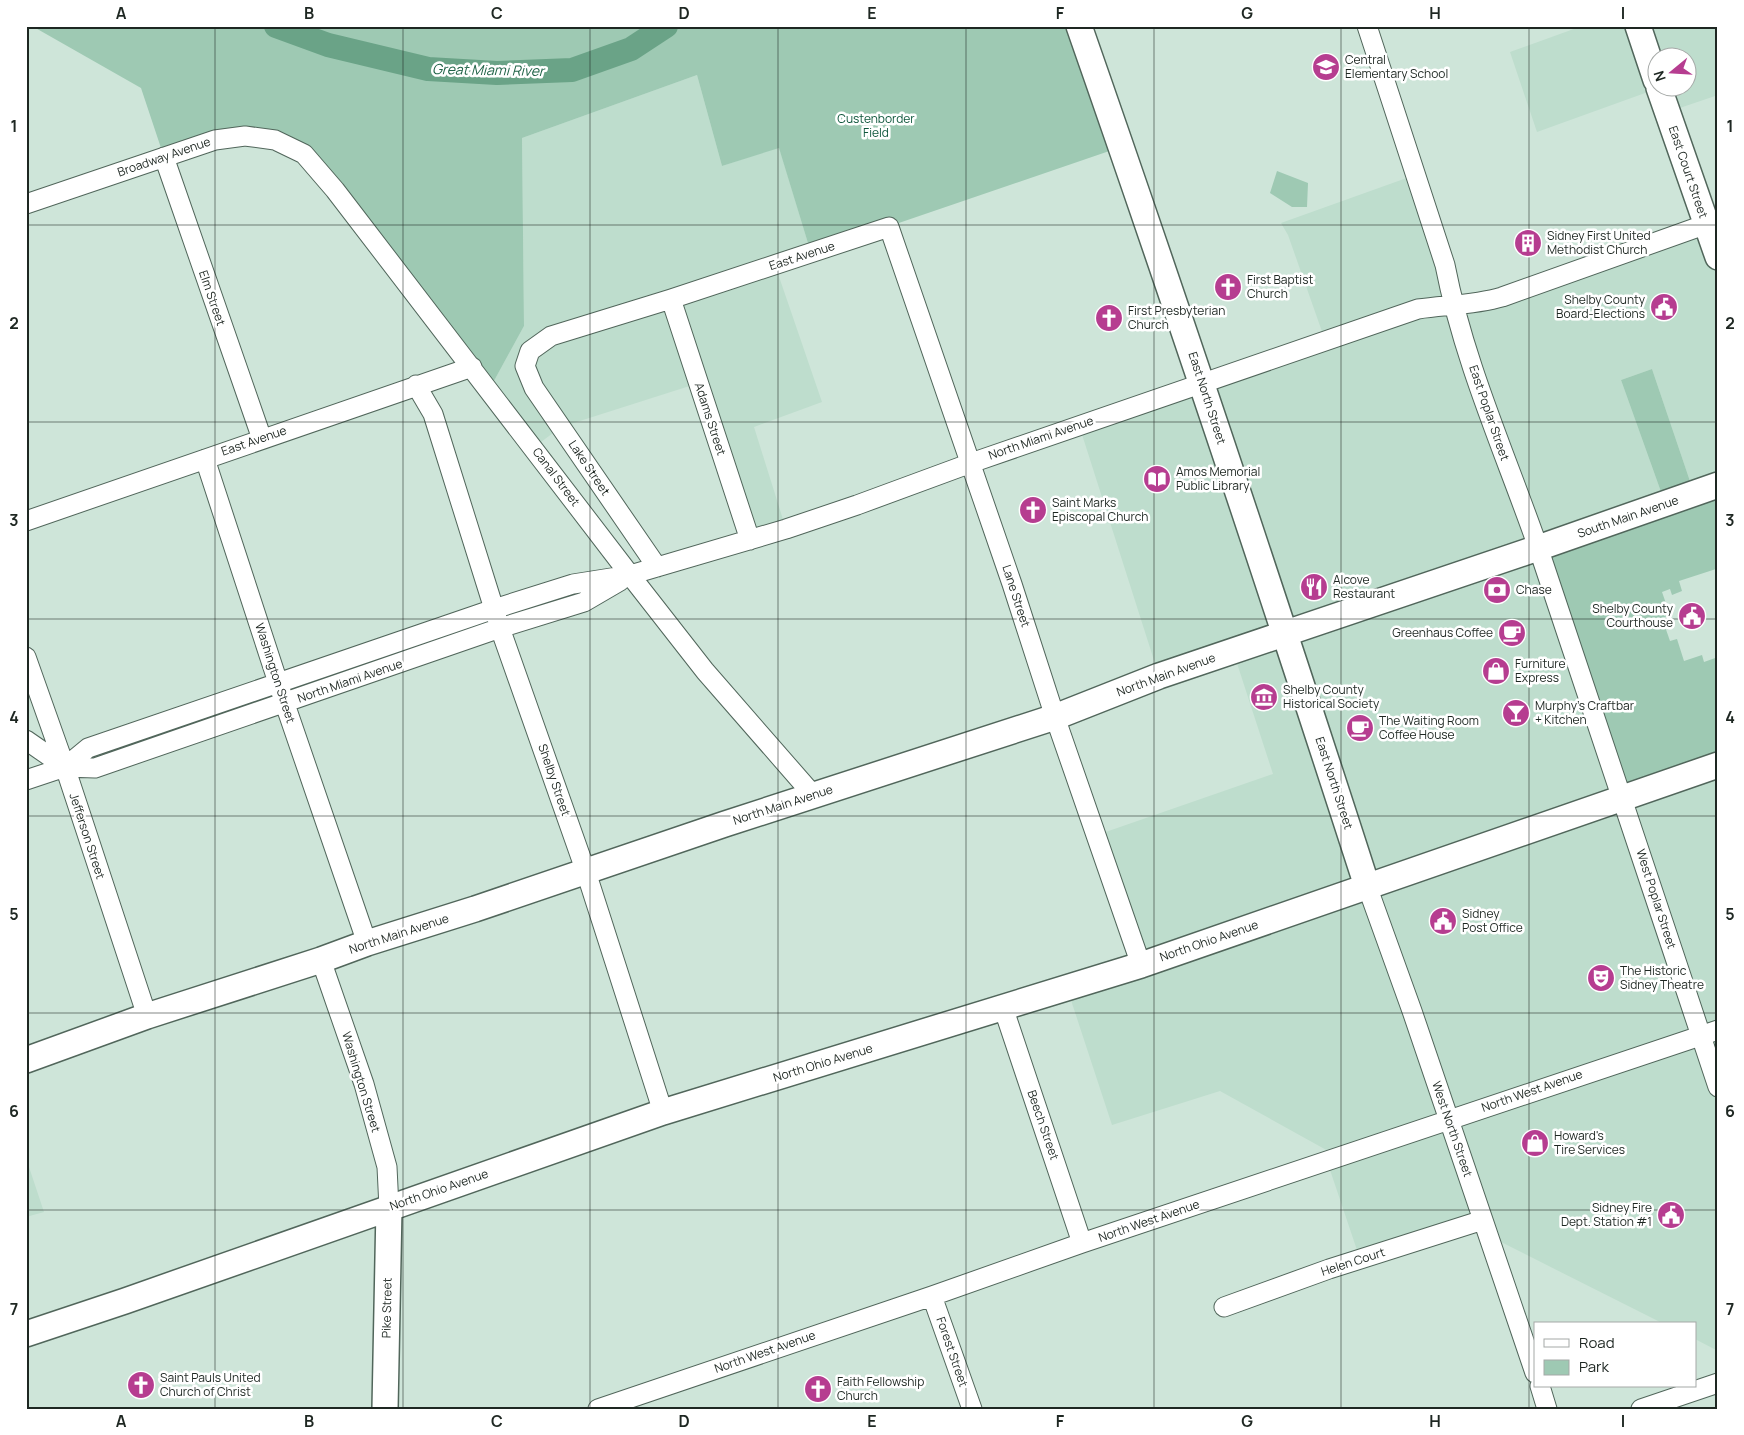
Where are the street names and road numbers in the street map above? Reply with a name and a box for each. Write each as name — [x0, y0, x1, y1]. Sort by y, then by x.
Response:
street label: East Court Street — [1665, 123, 1712, 220]
street label: Broadway Avenue — [115, 133, 213, 180]
street label: East Avenue — [767, 237, 837, 274]
street label: Elm Street — [195, 268, 230, 328]
street label: East North Street — [1185, 349, 1230, 446]
street label: East Poplar Street — [1465, 363, 1514, 463]
street label: Adams Street — [691, 380, 730, 458]
street label: North Miami Avenue — [986, 412, 1096, 463]
street label: East Avenue — [219, 421, 289, 460]
street label: Lake Street — [565, 437, 614, 499]
street label: Canal Street — [529, 444, 584, 510]
street label: South Main Avenue — [1575, 491, 1681, 542]
street label: Lane Street — [998, 563, 1035, 629]
street label: Washington Street — [251, 621, 300, 725]
street label: North Main Avenue — [1114, 649, 1218, 700]
street label: North Miami Avenue — [295, 655, 405, 706]
street label: East North Street — [1312, 734, 1357, 831]
street label: Shelby Street — [534, 742, 575, 818]
street label: North Main Avenue — [731, 780, 835, 829]
street label: Jefferson Street — [66, 791, 109, 881]
street label: West Poplar Street — [1632, 847, 1681, 951]
street label: North Main Avenue — [347, 909, 451, 958]
street label: North Ohio Avenue — [1157, 916, 1260, 965]
street label: Washington Street — [338, 1030, 385, 1134]
street label: North Ohio Avenue — [771, 1039, 875, 1086]
street label: North West Avenue — [1479, 1065, 1585, 1116]
street label: West North Street — [1428, 1079, 1477, 1179]
street label: Beech Street — [1024, 1088, 1063, 1162]
street label: North Ohio Avenue — [387, 1165, 490, 1214]
street label: North West Avenue — [1096, 1195, 1202, 1246]
street label: Helen Court — [1319, 1243, 1387, 1280]
street label: Pike Street — [377, 1277, 396, 1338]
street label: Forest Street — [933, 1315, 972, 1389]
street label: North West Avenue — [712, 1326, 818, 1377]

